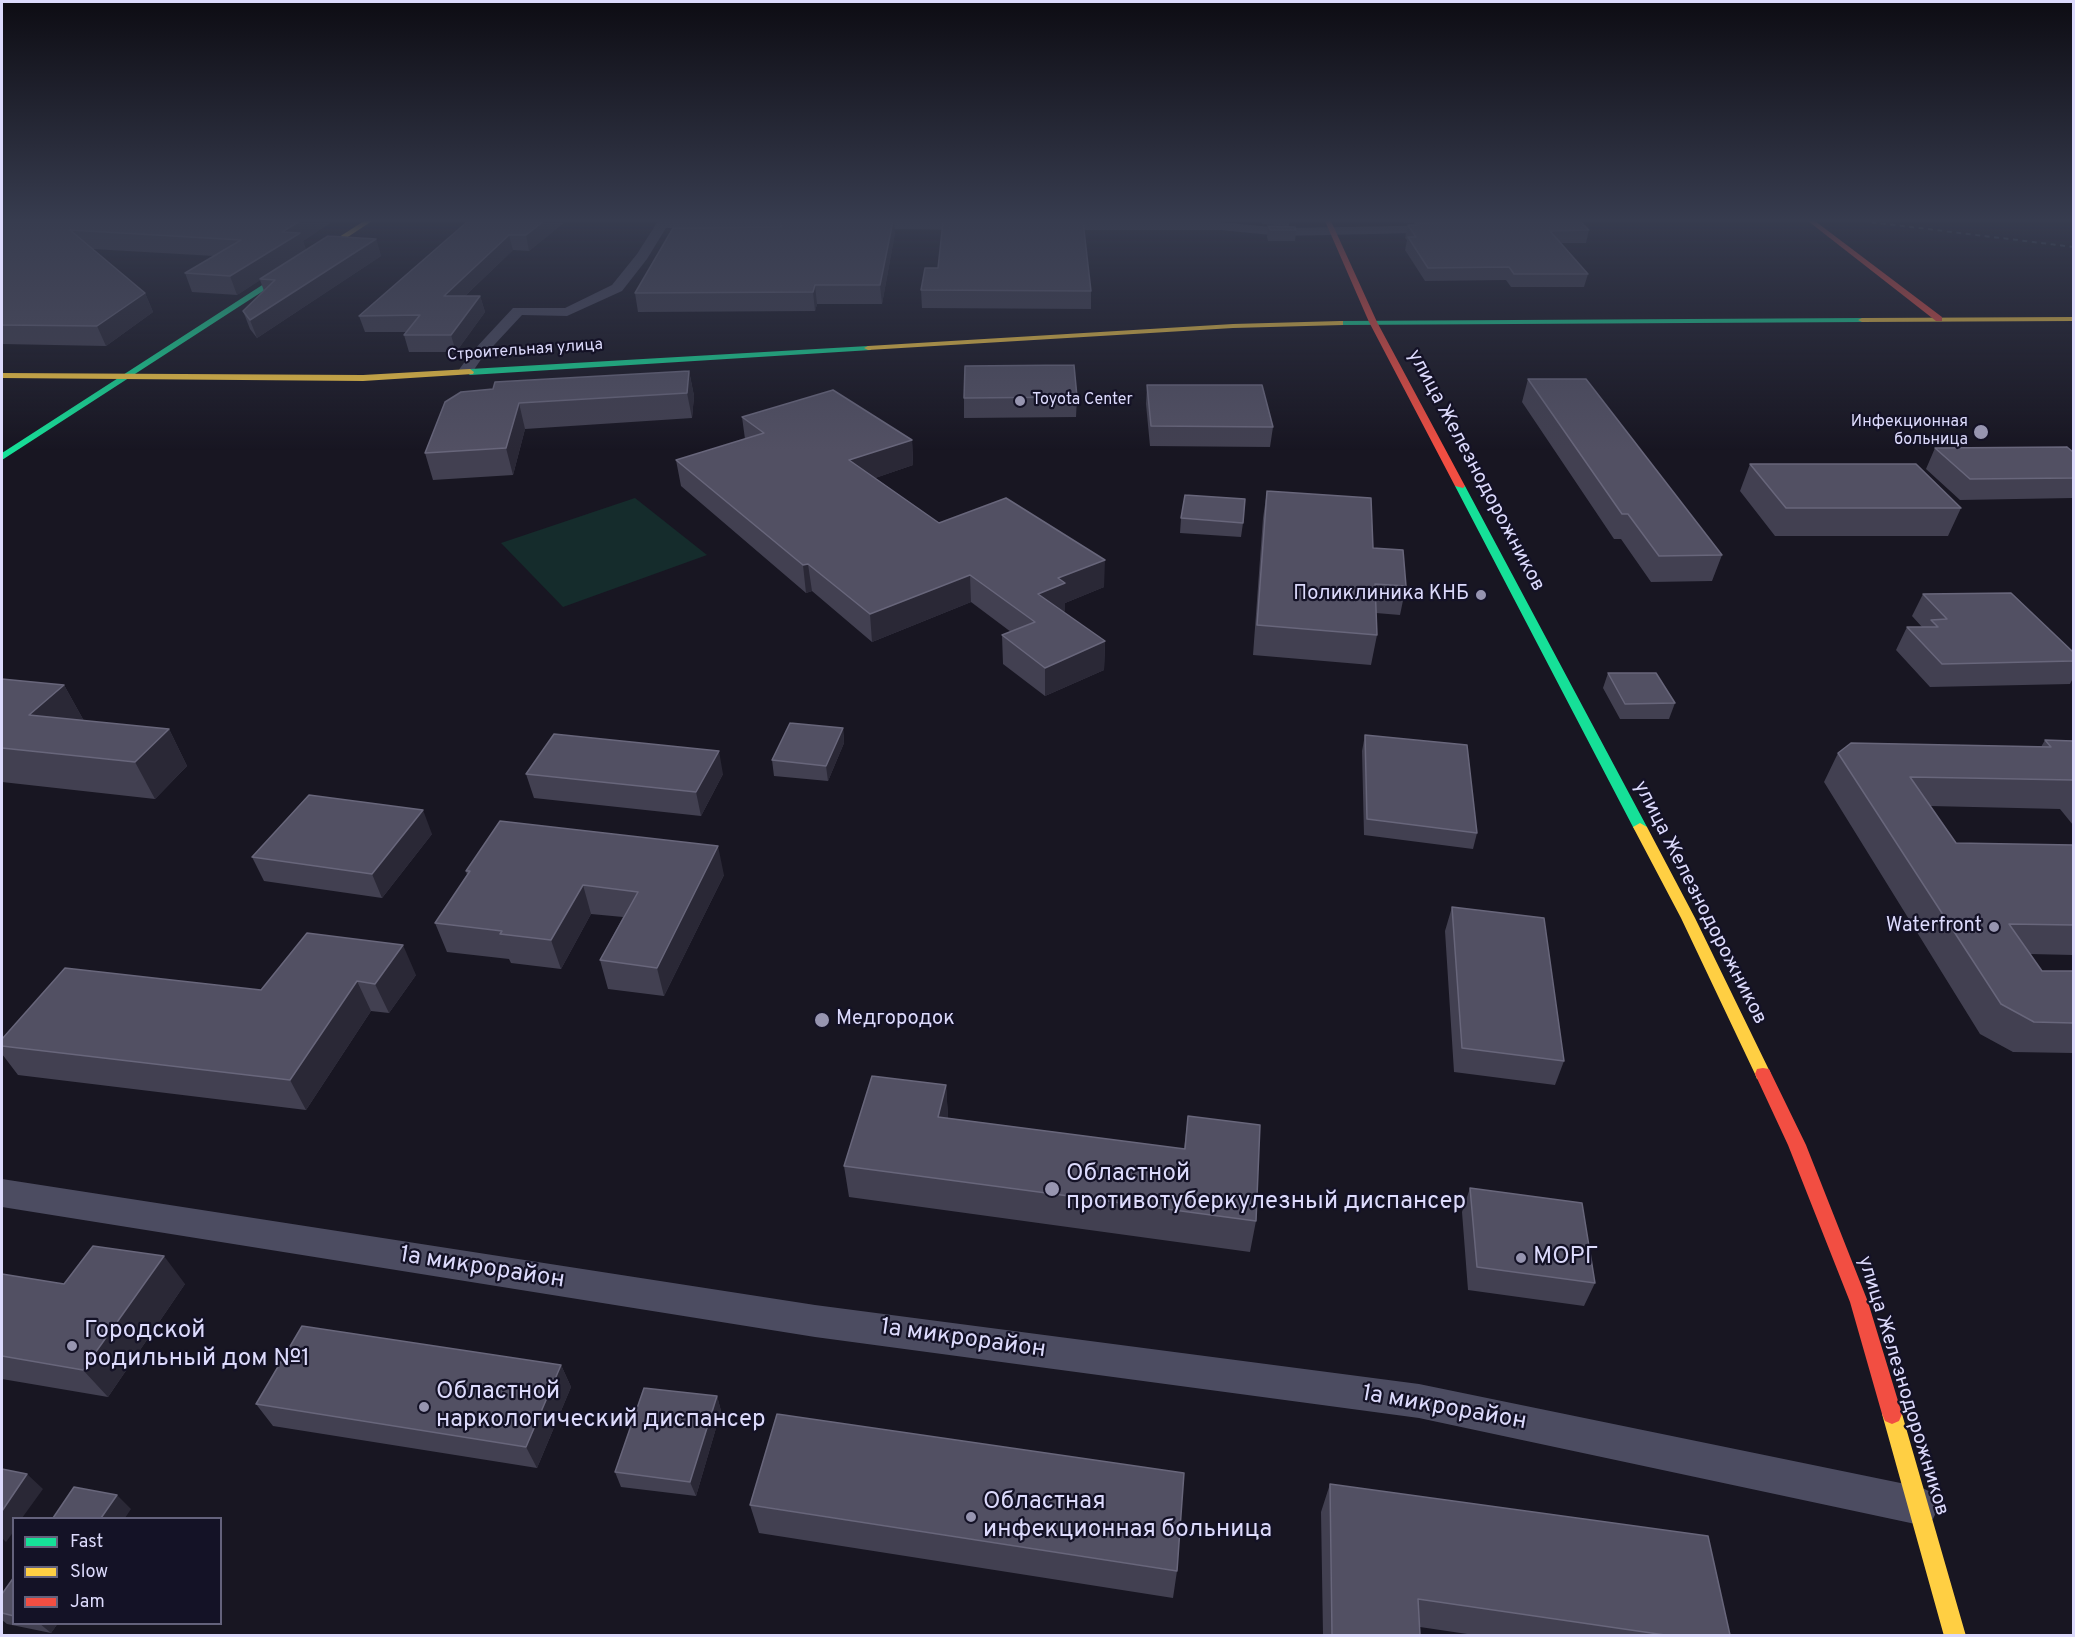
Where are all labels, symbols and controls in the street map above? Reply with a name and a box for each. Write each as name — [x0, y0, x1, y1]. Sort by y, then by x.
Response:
street label: Строительная улица — [446, 336, 604, 366]
street label: улица Железнодорожников — [1401, 346, 1549, 596]
place label: Toyota Center — [1032, 391, 1133, 411]
marker: Toyota Center — [1013, 394, 1027, 408]
place label: Инфекционная больница — [1851, 413, 1968, 451]
marker: Инфекционная больница — [1972, 423, 1990, 441]
place label: Поликлиника КНБ — [1293, 583, 1469, 607]
marker: Поликлиника КНБ — [1474, 588, 1488, 602]
street label: улица Железнодорожников — [1627, 777, 1771, 1029]
place label: Waterfront — [1886, 915, 1982, 939]
marker: Waterfront — [1987, 920, 2001, 934]
place label: Медгородок — [836, 1008, 955, 1032]
marker: Медгородок — [813, 1011, 831, 1029]
place label: Областной противотуберкулезный диспансер — [1066, 1161, 1466, 1217]
marker: Областной противотуберкулезный диспансер — [1043, 1180, 1061, 1198]
street label: 1а микрорайон — [397, 1242, 567, 1296]
place label: МОРГ — [1533, 1244, 1598, 1272]
marker: МОРГ — [1514, 1251, 1528, 1265]
street label: улица Железнодорожников — [1851, 1253, 1953, 1519]
street label: 1а микрорайон — [879, 1314, 1047, 1366]
place label: Городской родильный дом №1 — [84, 1318, 310, 1374]
marker: Городской родильный дом №1 — [65, 1339, 79, 1353]
place label: Областной наркологический диспансер — [436, 1379, 766, 1435]
street label: 1а микрорайон — [1359, 1380, 1529, 1438]
marker: Областной наркологический диспансер — [417, 1400, 431, 1414]
place label: Областная инфекционная больница — [983, 1489, 1272, 1545]
marker: Областная инфекционная больница — [964, 1510, 978, 1524]
legend — [12, 1517, 222, 1625]
text: Fast — [70, 1531, 103, 1554]
text: Slow — [70, 1561, 108, 1584]
text: Jam — [70, 1591, 105, 1614]

